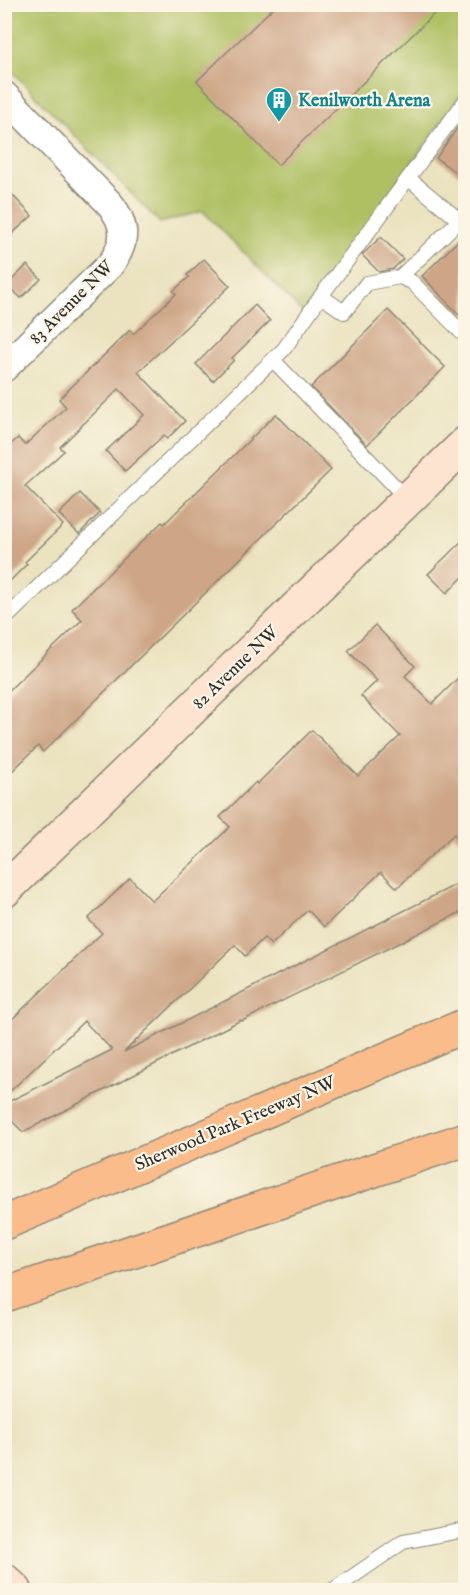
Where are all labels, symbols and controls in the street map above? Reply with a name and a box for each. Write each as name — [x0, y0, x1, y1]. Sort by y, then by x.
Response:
building icon: Kenilworth Arena — [264, 85, 294, 123]
place label: Kenilworth Arena — [298, 90, 432, 113]
street label: 83 Avenue NW — [25, 256, 119, 350]
street label: 82 Avenue NW — [188, 621, 285, 715]
street label: Sherwood Park Freeway NW — [132, 1071, 340, 1177]

